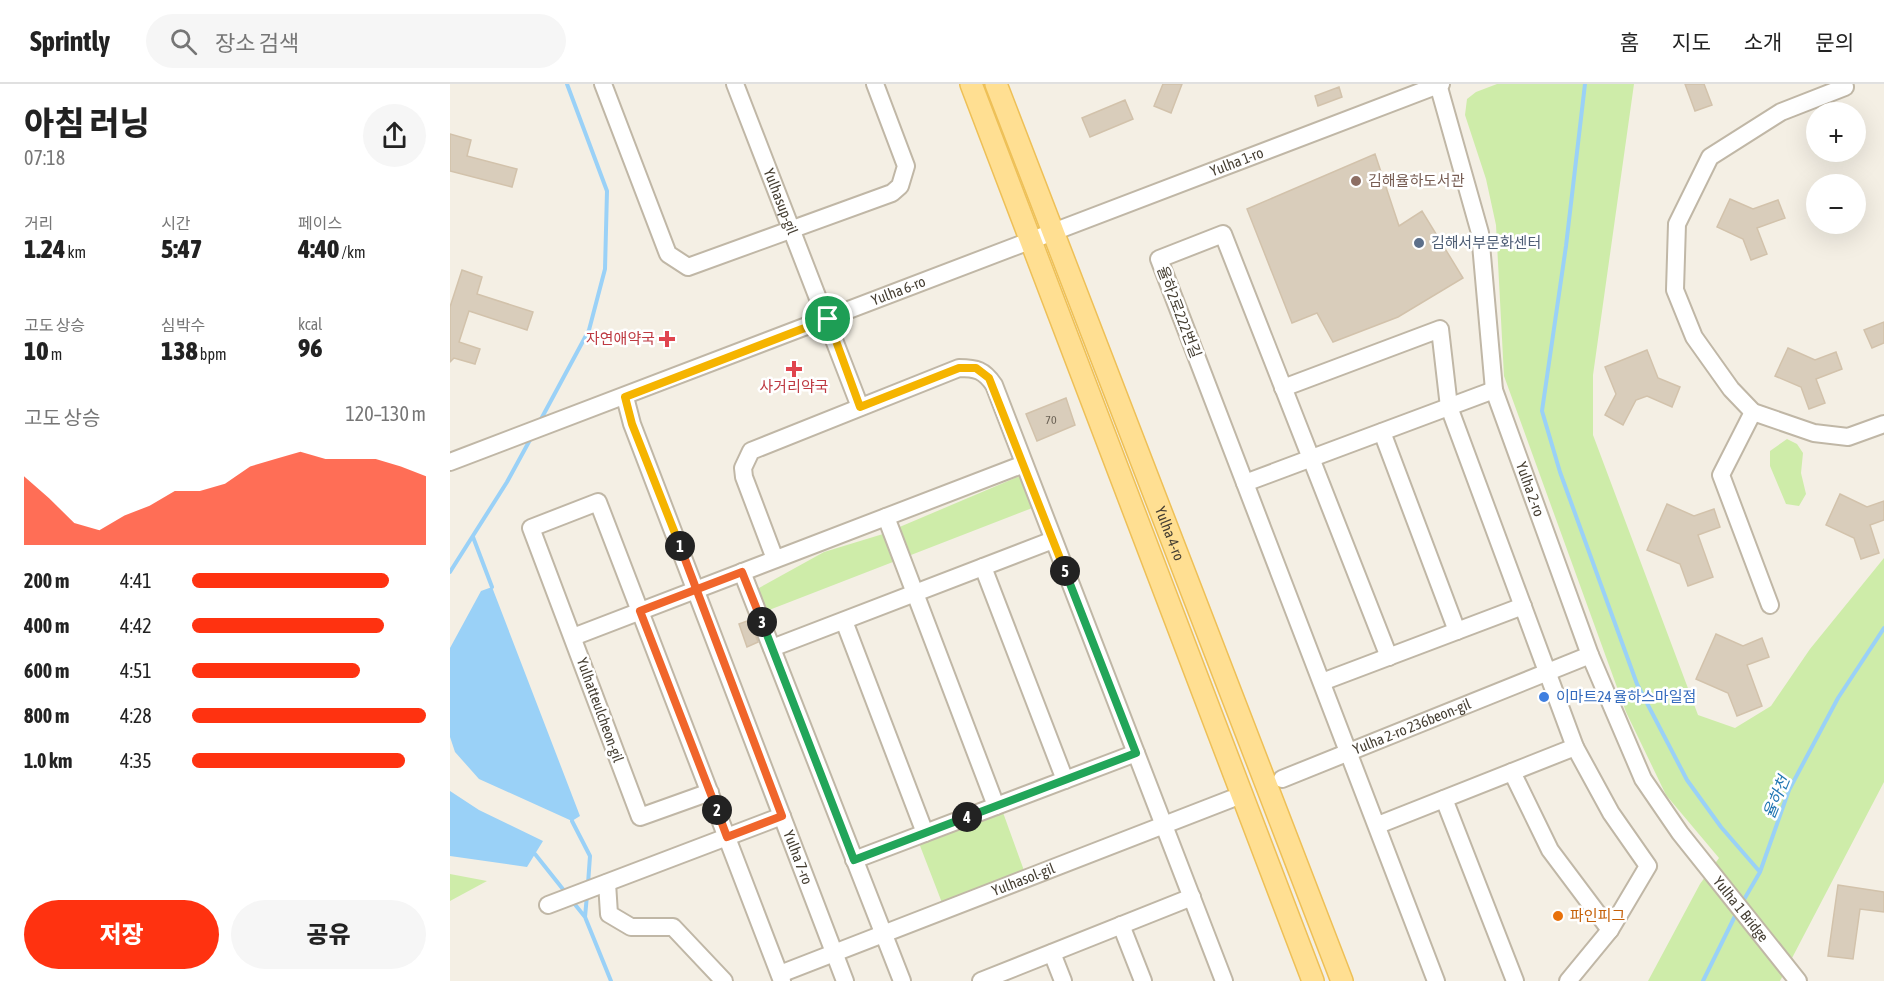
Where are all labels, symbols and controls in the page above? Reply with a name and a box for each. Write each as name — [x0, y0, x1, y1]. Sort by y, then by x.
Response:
search box — [146, 14, 566, 68]
text: Sprintly — [30, 25, 110, 57]
icon: search — [167, 25, 200, 58]
text: 장소 검색 — [215, 30, 299, 56]
text: 홈 — [1620, 30, 1639, 54]
text: 지도 — [1672, 30, 1711, 54]
text: 소개 — [1744, 30, 1782, 54]
text: 문의 — [1815, 30, 1854, 54]
map controls — [1806, 102, 1866, 234]
button: + — [1806, 102, 1866, 162]
text: 아침 러닝 — [24, 104, 150, 142]
button: share — [363, 104, 426, 167]
street label: Yulha 1-ro — [1207, 144, 1266, 179]
text: 07:18 — [24, 146, 65, 169]
street label: Yulhasup-gil — [760, 166, 801, 237]
place label: 김해율하도서관 — [1368, 172, 1465, 189]
marker: 김해율하도서관 — [1349, 174, 1363, 188]
button: − — [1806, 174, 1866, 234]
text: 거리 — [24, 214, 53, 232]
text: 시간 — [161, 214, 190, 232]
text: 페이스 — [298, 214, 342, 232]
text: 1.24 — [24, 234, 65, 264]
text: 5:47 — [161, 234, 202, 264]
text: 4:40 — [298, 234, 339, 264]
place label: 김해서부문화센터 — [1431, 234, 1541, 251]
marker: 김해서부문화센터 — [1412, 236, 1426, 250]
text: km — [65, 243, 86, 261]
text: /km — [339, 243, 365, 261]
street label: 율하2로222번길 — [1154, 263, 1205, 360]
street label: Yulha 6-ro — [869, 272, 928, 308]
pin — [802, 293, 853, 344]
icon: arrive — [811, 302, 844, 335]
text: kcal — [298, 315, 322, 333]
text: 고도 상승 — [24, 316, 85, 334]
text: 심박수 — [161, 316, 205, 334]
place label: 자연애약국 — [586, 330, 655, 347]
marker: 자연애약국 — [660, 332, 674, 346]
text: 96 — [298, 333, 322, 363]
text: 10 — [24, 336, 48, 366]
text: 138 — [161, 336, 198, 366]
text: m — [48, 345, 62, 363]
text: bpm — [198, 345, 227, 363]
marker: 사거리약국 — [787, 362, 801, 376]
place label: 사거리약국 — [759, 378, 829, 395]
text: 120–130 m — [345, 402, 426, 425]
text: 고도 상승 — [24, 406, 100, 429]
house number: 70 — [1045, 413, 1057, 427]
street label: Yulha 2-ro — [1513, 460, 1548, 519]
street label: Yulha 4-ro — [1152, 504, 1188, 563]
pin: 1 — [665, 531, 695, 561]
text: 1 — [676, 537, 684, 555]
pin: 5 — [1050, 556, 1080, 586]
text: 5 — [1061, 562, 1069, 580]
text: 200 m — [24, 569, 69, 592]
text: 4:41 — [120, 569, 152, 592]
pin: 3 — [747, 607, 777, 637]
text: 3 — [758, 613, 766, 631]
text: 400 m — [24, 614, 69, 637]
text: 4:42 — [120, 614, 152, 637]
street label: Yulhatteulcheon-gil — [574, 655, 627, 764]
text: 600 m — [24, 659, 69, 682]
text: 4:51 — [120, 659, 152, 682]
place label: 이마트24 율하스마일점 — [1556, 688, 1696, 705]
marker: 이마트24 율하스마일점 — [1537, 690, 1551, 704]
street label: Yulha 2-ro 236beon-gil — [1350, 695, 1473, 758]
text: 800 m — [24, 704, 69, 727]
text: 4:28 — [120, 704, 152, 727]
text: 1.0 km — [24, 749, 72, 772]
text: 4:35 — [120, 749, 152, 772]
water label: 율하천 — [1759, 771, 1793, 821]
pin: 2 — [702, 795, 732, 825]
text: 2 — [713, 801, 721, 819]
pin: 4 — [952, 802, 982, 832]
text: 4 — [963, 808, 971, 826]
street label: Yulha 7-ro — [780, 828, 816, 887]
street label: Yulhasol-gil — [989, 859, 1057, 899]
street label: Yulha 1 Bridge — [1710, 873, 1772, 945]
button: 저장 — [24, 900, 219, 969]
button: 공유 — [231, 900, 426, 969]
place label: 파인피그 — [1570, 907, 1625, 924]
marker: 파인피그 — [1551, 909, 1565, 923]

